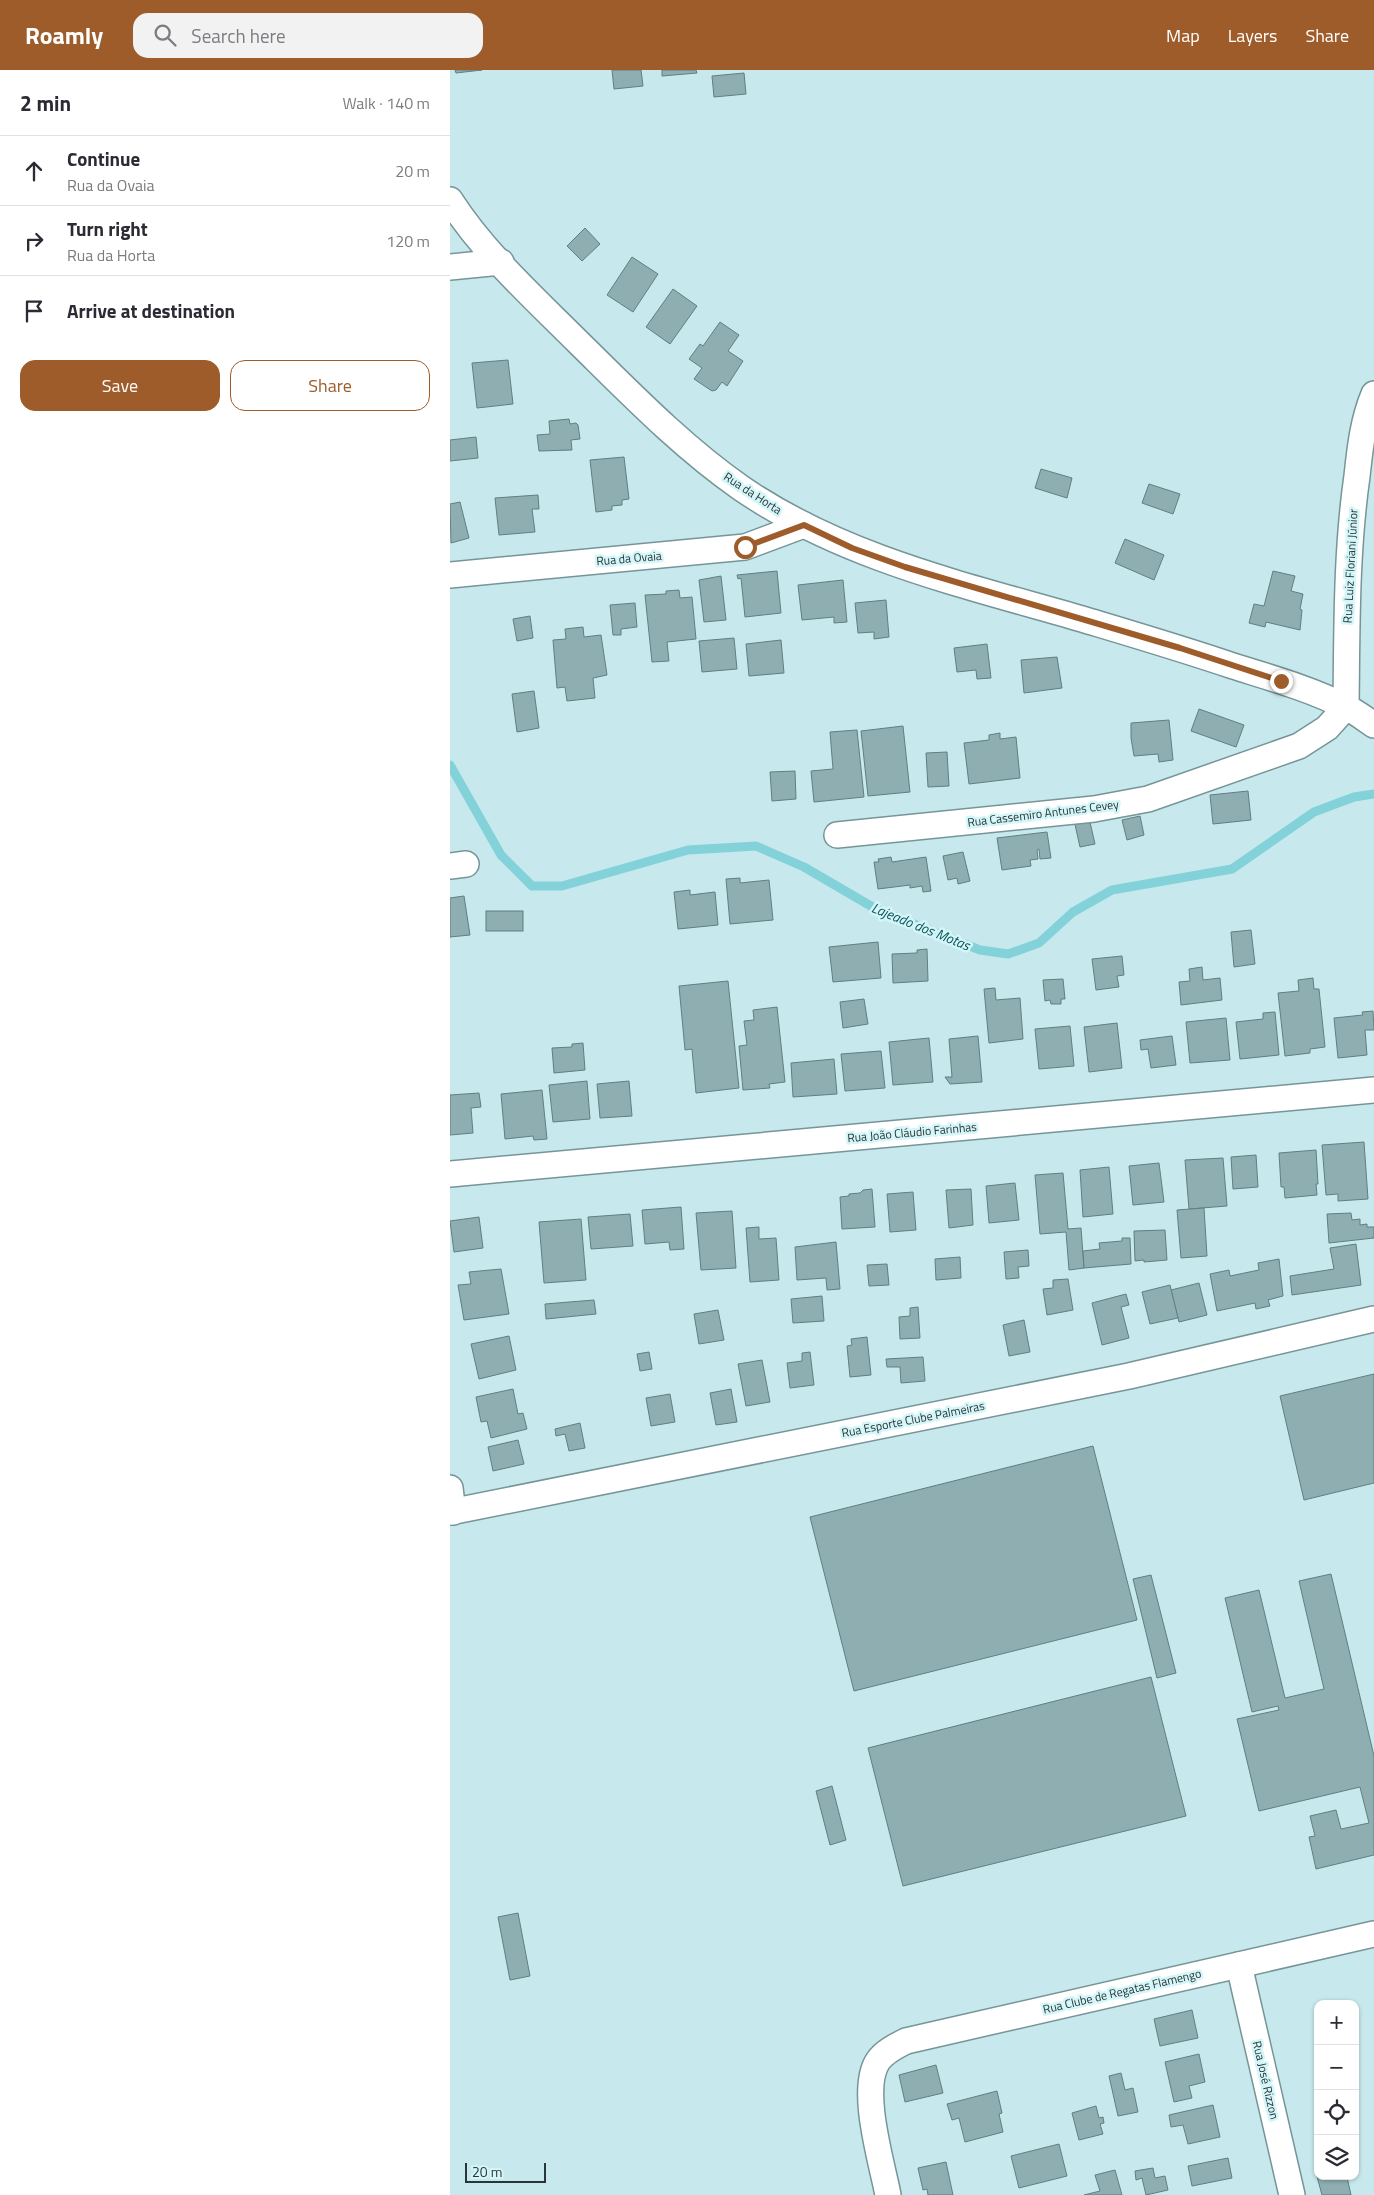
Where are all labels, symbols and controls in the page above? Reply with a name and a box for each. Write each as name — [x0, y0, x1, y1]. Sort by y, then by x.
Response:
search box — [133, 13, 483, 58]
text: Roamly — [25, 17, 103, 53]
icon: search — [151, 21, 179, 49]
text: Search here — [191, 21, 286, 50]
text: Map — [1166, 22, 1200, 49]
text: Layers — [1228, 22, 1277, 49]
text: Share — [1305, 22, 1349, 49]
text: 2 min — [20, 87, 71, 119]
text: Walk · 140 m — [342, 91, 430, 115]
text: Continue — [67, 144, 140, 173]
icon: ahead — [20, 157, 48, 185]
text: 20 m — [395, 159, 430, 183]
text: Rua da Ovaia — [67, 173, 155, 197]
text: Turn right — [67, 214, 148, 243]
icon: right — [20, 227, 48, 255]
text: 120 m — [386, 229, 430, 253]
text: Rua da Horta — [67, 243, 155, 267]
text: Arrive at destination — [67, 296, 235, 325]
icon: arrive — [20, 297, 48, 325]
button: Save — [20, 360, 220, 411]
button: Share — [230, 360, 430, 411]
street label: Rua da Horta — [720, 467, 786, 519]
street label: Rua Luiz Floriani Júnior — [1338, 508, 1362, 624]
route start — [734, 536, 757, 559]
street label: Rua da Ovaia — [595, 546, 663, 570]
route end — [1270, 670, 1293, 693]
street label: Rua Cassemiro Antunes Cevey — [966, 794, 1120, 832]
water label: Lajeado dos Motas — [869, 897, 974, 956]
street label: Rua João Cláudio Farinhas — [846, 1117, 978, 1147]
street label: Rua Esporte Clube Palmeiras — [840, 1396, 987, 1442]
street label: Rua Clube de Regatas Flamengo — [1041, 1963, 1203, 2019]
map controls — [1314, 2000, 1359, 2180]
button: + — [1314, 2000, 1359, 2045]
street label: Rua José Rizzon — [1248, 2039, 1284, 2121]
button: − — [1314, 2045, 1359, 2090]
button: locate — [1314, 2090, 1359, 2135]
button: layers — [1314, 2135, 1359, 2180]
scale bar — [465, 2160, 546, 2183]
text: 20 m — [472, 2161, 502, 2182]

